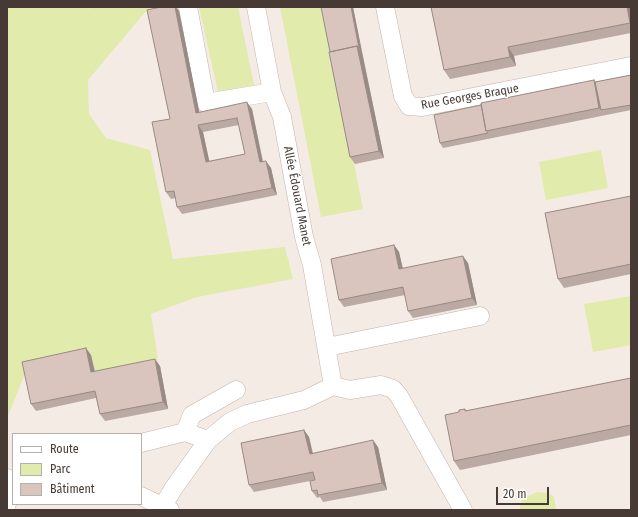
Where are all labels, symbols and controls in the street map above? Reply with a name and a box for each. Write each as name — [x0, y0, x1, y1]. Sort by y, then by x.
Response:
street label: Rue Georges Braque — [420, 81, 520, 113]
street label: Allée Édouard Manet — [280, 145, 314, 247]
legend — [12, 433, 142, 505]
text: Route — [50, 442, 79, 456]
text: Parc — [50, 462, 71, 476]
scale bar — [498, 479, 551, 505]
text: Bâtiment — [50, 482, 95, 496]
text: 20 m — [503, 487, 527, 501]

